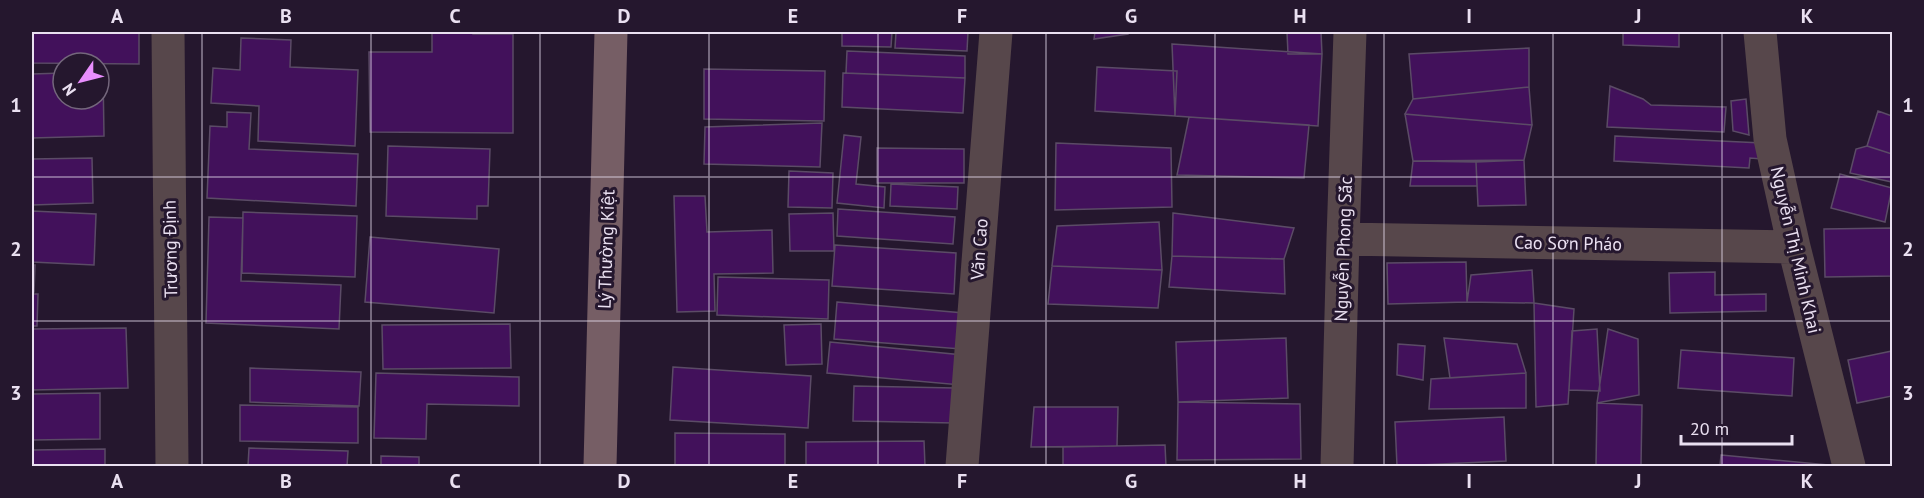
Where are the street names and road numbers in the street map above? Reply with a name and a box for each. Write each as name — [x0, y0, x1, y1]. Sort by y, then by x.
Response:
street label: Nguyễn Thị Minh Khai — [1766, 164, 1826, 336]
street label: Nguyễn Phong Sắc — [1329, 176, 1357, 322]
street label: Lý Thường Kiệt — [592, 189, 620, 309]
street label: Trương Định — [158, 200, 182, 298]
street label: Văn Cao — [965, 218, 993, 281]
street label: Cao Sơn Pháo — [1514, 231, 1622, 255]

